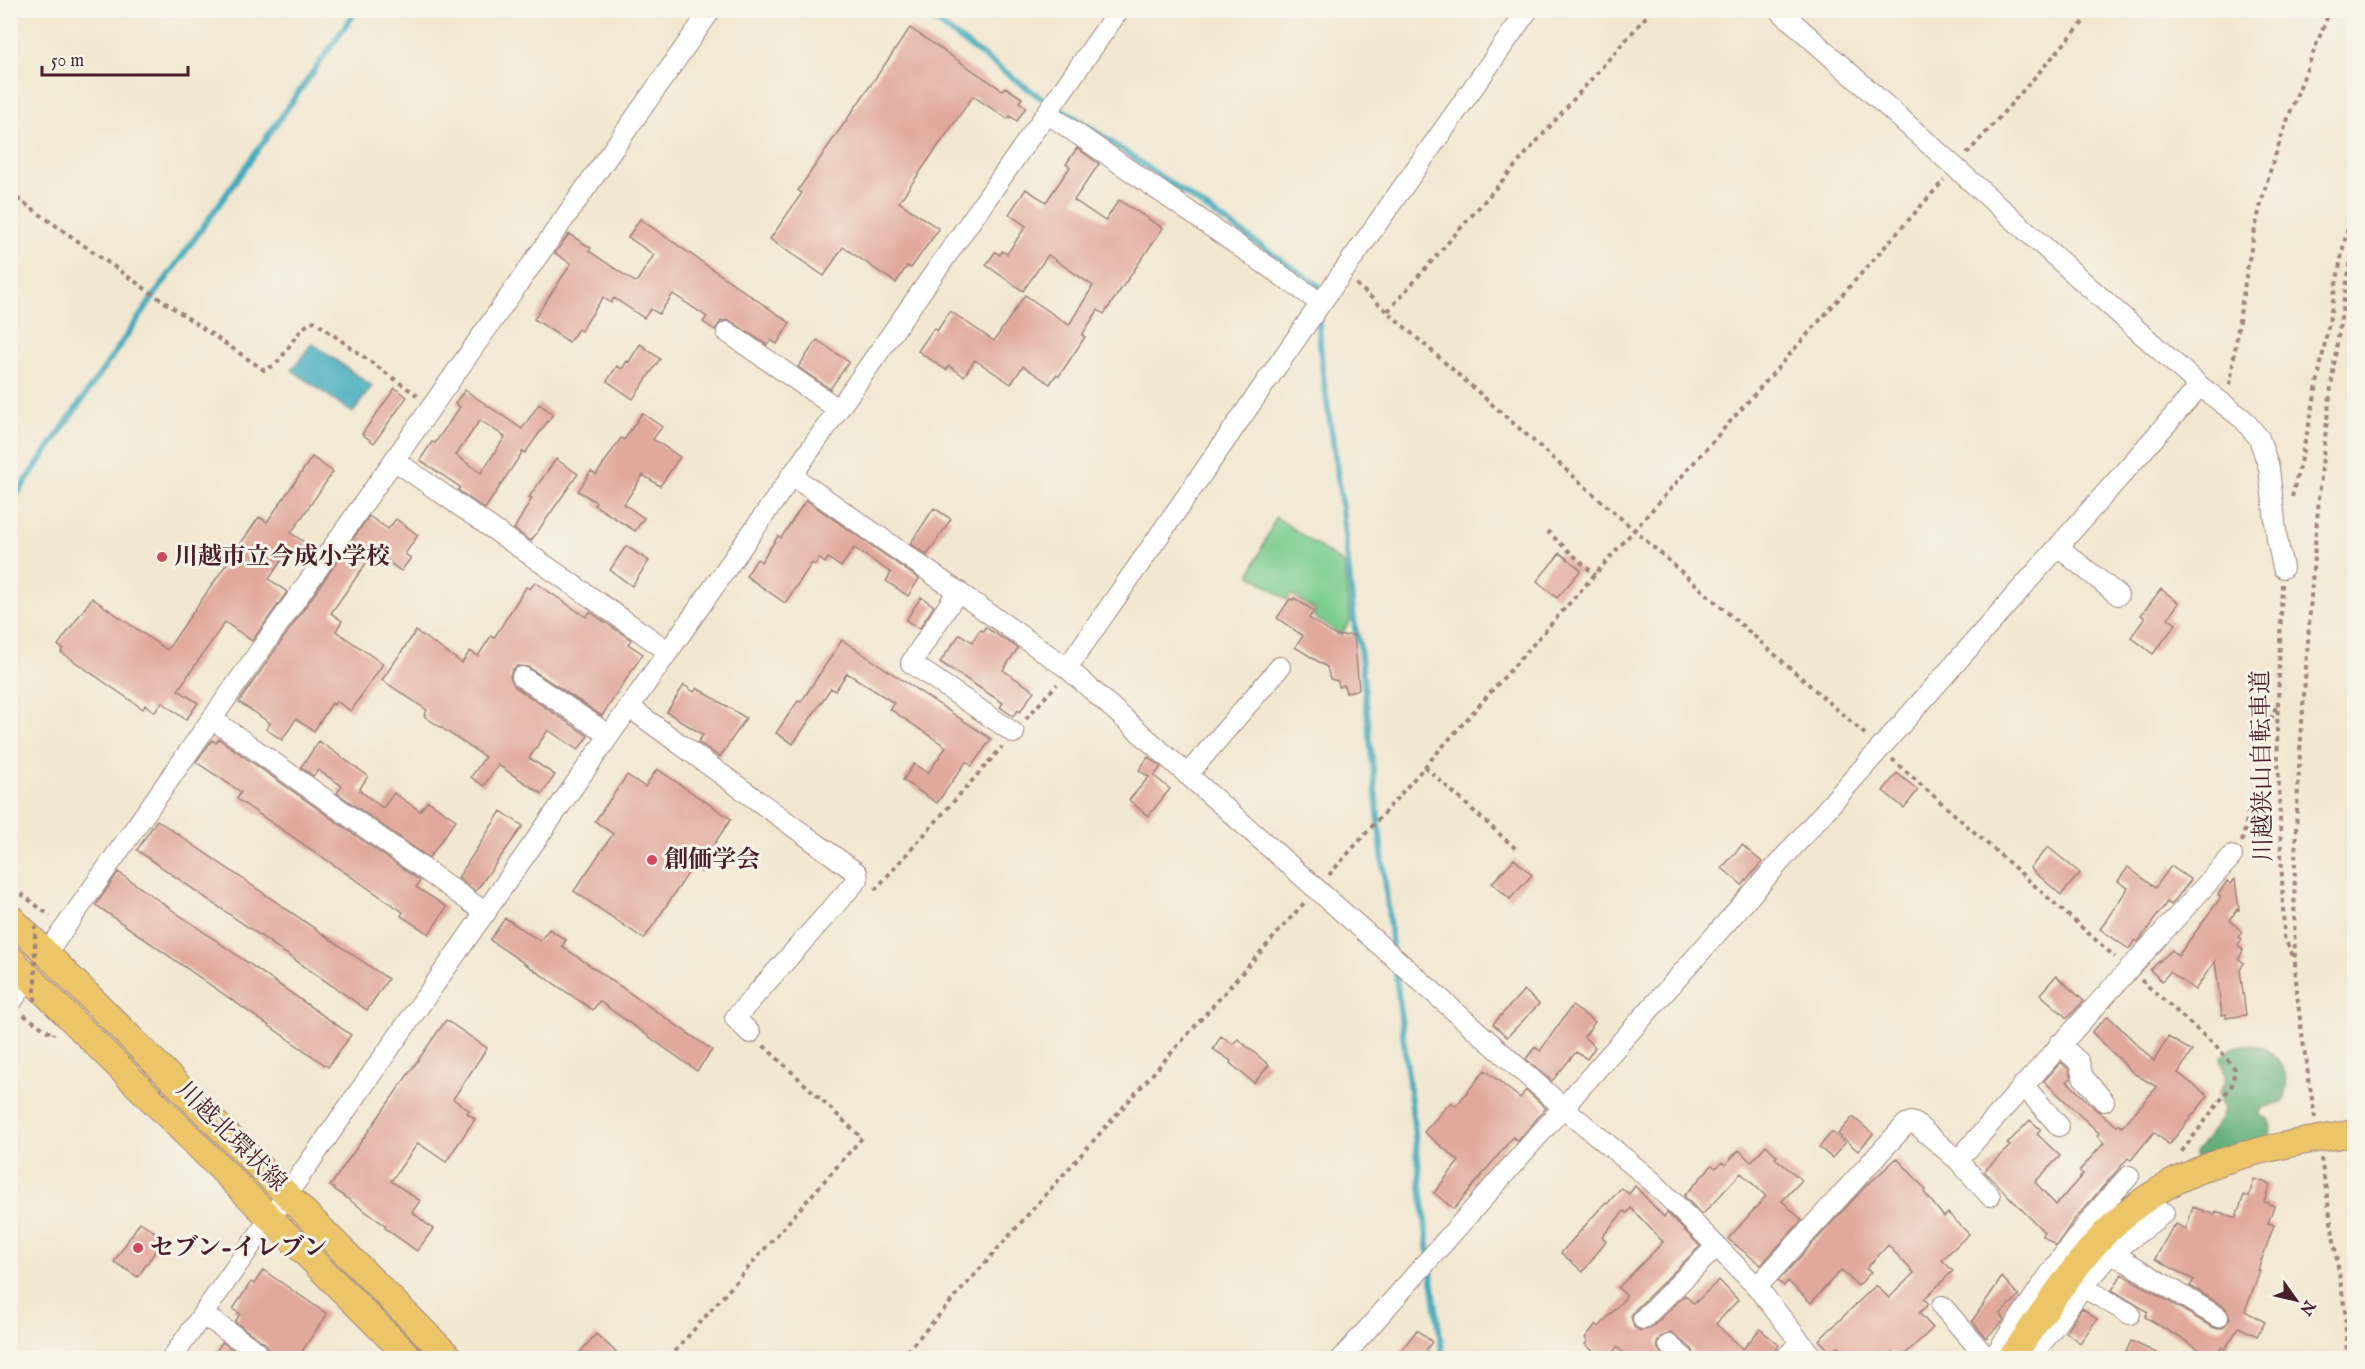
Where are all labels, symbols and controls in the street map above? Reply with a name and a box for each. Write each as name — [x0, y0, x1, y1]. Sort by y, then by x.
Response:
scale bar — [42, 39, 188, 77]
text: 50 m — [51, 50, 84, 73]
place label: 川越市立今成小学校 — [174, 542, 390, 573]
marker: 川越市立今成小学校 — [155, 550, 169, 564]
street label: 川越狭山自転車道 — [2246, 670, 2280, 862]
place label: 創価学会 — [664, 845, 760, 876]
marker: 創価学会 — [645, 853, 659, 867]
street label: 川越北環状線 — [169, 1075, 293, 1199]
place label: セブン-イレブン — [150, 1233, 327, 1264]
marker: セブン-イレブン — [131, 1241, 145, 1255]
north arrow — [2266, 1270, 2326, 1330]
text: N — [2295, 1295, 2319, 1319]

